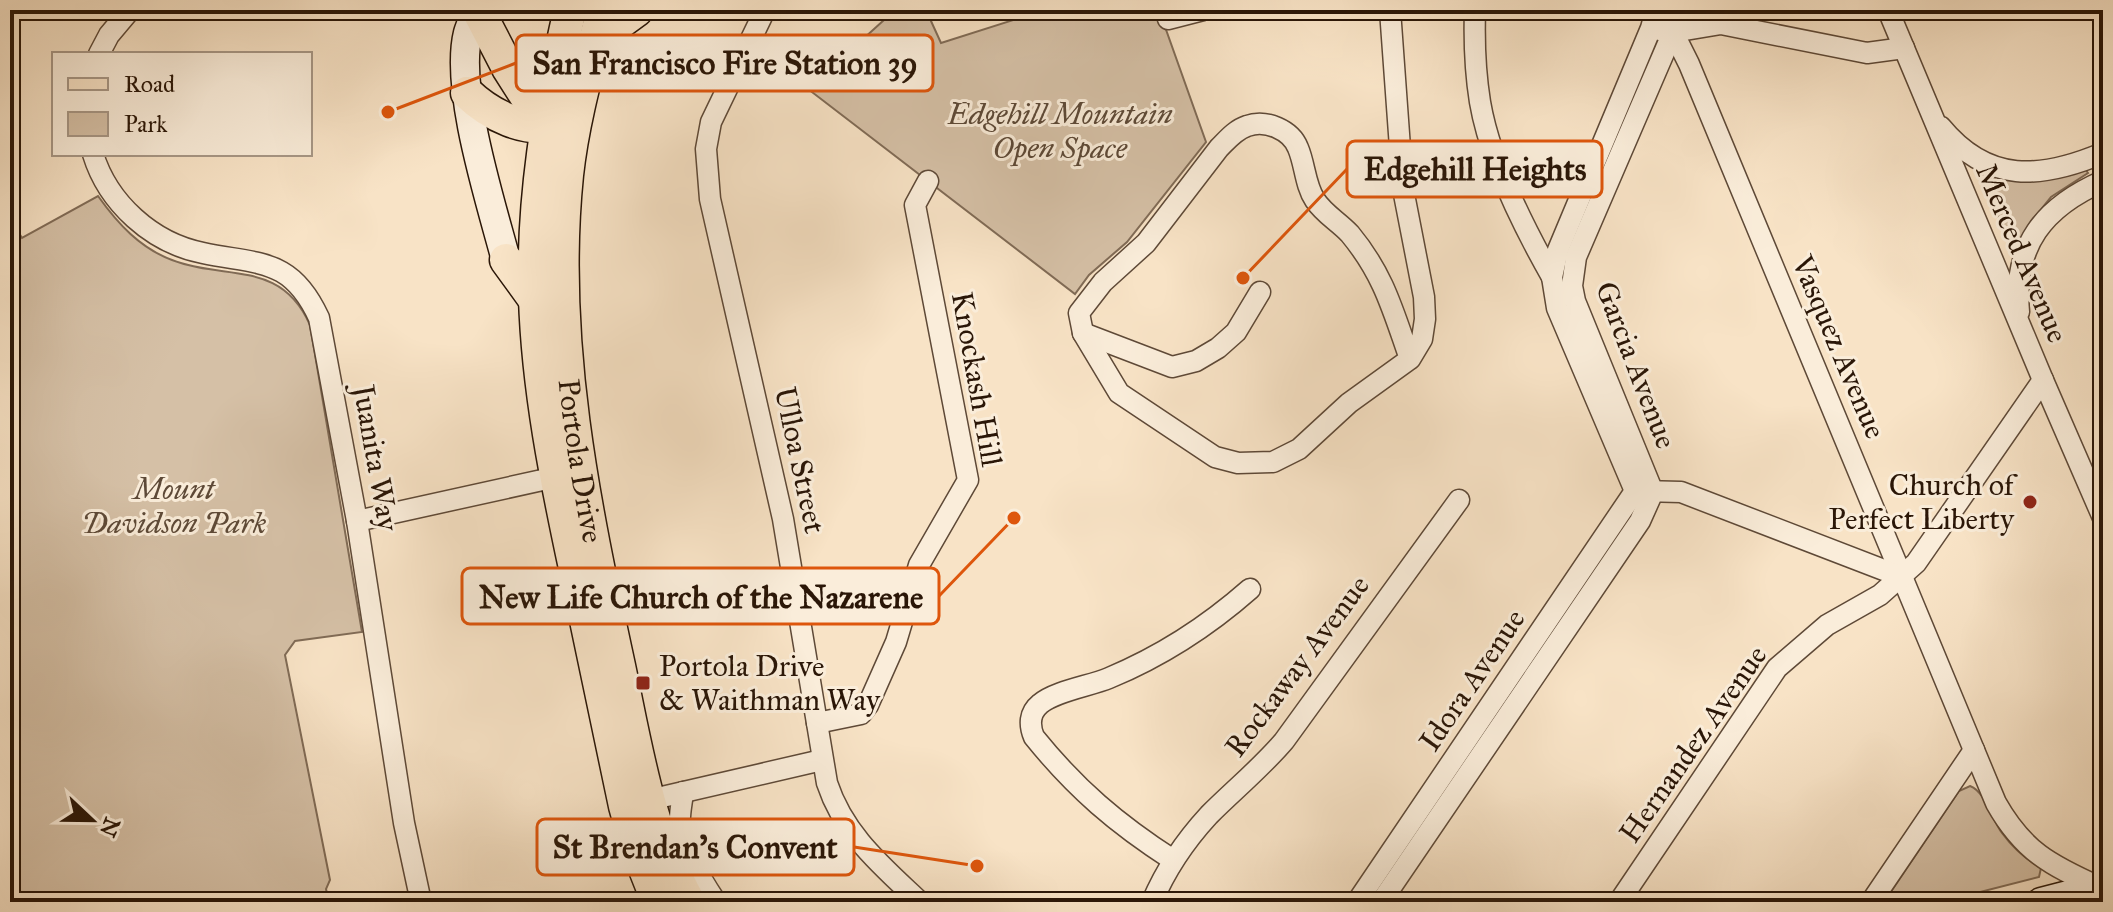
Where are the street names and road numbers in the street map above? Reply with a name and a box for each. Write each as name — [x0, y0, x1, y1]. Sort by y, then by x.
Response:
street label: Merced Avenue — [1968, 158, 2076, 348]
street label: Vasquez Avenue — [1784, 249, 1894, 444]
street label: Garcia Avenue — [1588, 276, 1684, 454]
street label: Knockash Hill — [944, 289, 1010, 470]
street label: Portola Drive — [551, 377, 611, 546]
street label: Juanita Way — [345, 379, 407, 535]
street label: Ulloa Street — [767, 383, 833, 537]
street label: Rockaway Avenue — [1217, 568, 1377, 764]
street label: Idora Avenue — [1411, 602, 1533, 758]
street label: Hernandez Avenue — [1612, 638, 1774, 850]

